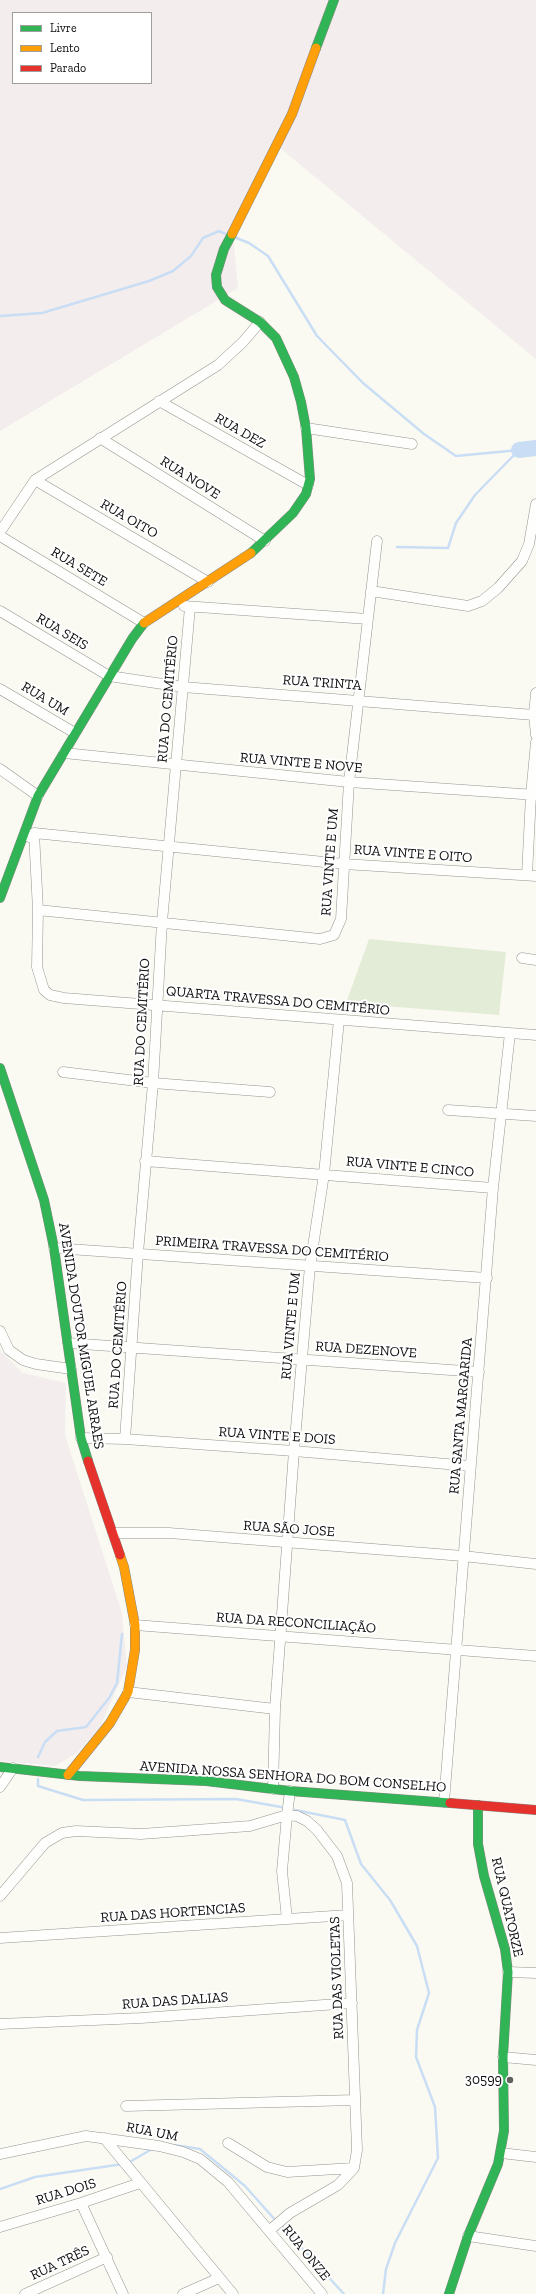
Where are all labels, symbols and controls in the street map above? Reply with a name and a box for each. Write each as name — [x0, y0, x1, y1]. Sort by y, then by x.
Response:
legend — [12, 12, 152, 84]
text: Livre — [50, 21, 77, 35]
text: Lento — [50, 41, 80, 55]
text: Parado — [50, 61, 86, 75]
street label: RUA DEZ — [211, 410, 269, 452]
street label: RUA NOVE — [157, 453, 223, 503]
street label: RUA OITO — [97, 496, 161, 542]
street label: RUA SETE — [48, 544, 110, 590]
street label: RUA SEIS — [33, 610, 91, 654]
street label: RUA DO CEMITÉRIO — [154, 635, 182, 763]
street label: RUA TRINTA — [282, 672, 362, 694]
street label: RUA UM — [18, 678, 72, 720]
street label: RUA VINTE E NOVE — [239, 749, 363, 777]
street label: RUA VINTE E UM — [318, 808, 342, 916]
street label: RUA VINTE E OITO — [353, 841, 473, 867]
street label: RUA DO CEMITÉRIO — [130, 958, 154, 1086]
street label: QUARTA TRAVESSA DO CEMITÉRIO — [165, 983, 391, 1019]
street label: RUA VINTE E CINCO — [345, 1153, 475, 1181]
street label: AVENIDA DOUTOR MIGUEL ARRAES — [55, 1222, 107, 1450]
street label: PRIMEIRA TRAVESSA DO CEMITÉRIO — [155, 1232, 389, 1266]
street label: RUA VINTE E UM — [278, 1271, 304, 1381]
street label: RUA DO CEMITÉRIO — [105, 1281, 131, 1409]
street label: RUA SANTA MARGARIDA — [446, 1337, 476, 1495]
street label: RUA DEZENOVE — [315, 1338, 417, 1362]
street label: RUA VINTE E DOIS — [218, 1424, 336, 1448]
street label: RUA SÃO JOSE — [243, 1517, 335, 1541]
street label: RUA DA RECONCILIAÇÃO — [215, 1609, 377, 1637]
street label: AVENIDA NOSSA SENHORA DO BOM CONSELHO — [139, 1758, 447, 1796]
street label: RUA QUATORZE — [487, 1856, 527, 1958]
street label: RUA DAS HORTENCIAS — [100, 1900, 246, 1926]
street label: RUA DAS VIOLETAS — [326, 1916, 348, 2040]
street label: RUA DAS DALIAS — [121, 1989, 229, 2013]
place label: 30599 — [465, 2072, 502, 2088]
marker: 30599 — [505, 2075, 515, 2085]
street label: RUA UM — [125, 2119, 179, 2145]
street label: RUA DOIS — [34, 2175, 98, 2209]
street label: RUA ONZE — [278, 2222, 334, 2284]
street label: RUA TRÊS — [28, 2242, 92, 2284]

